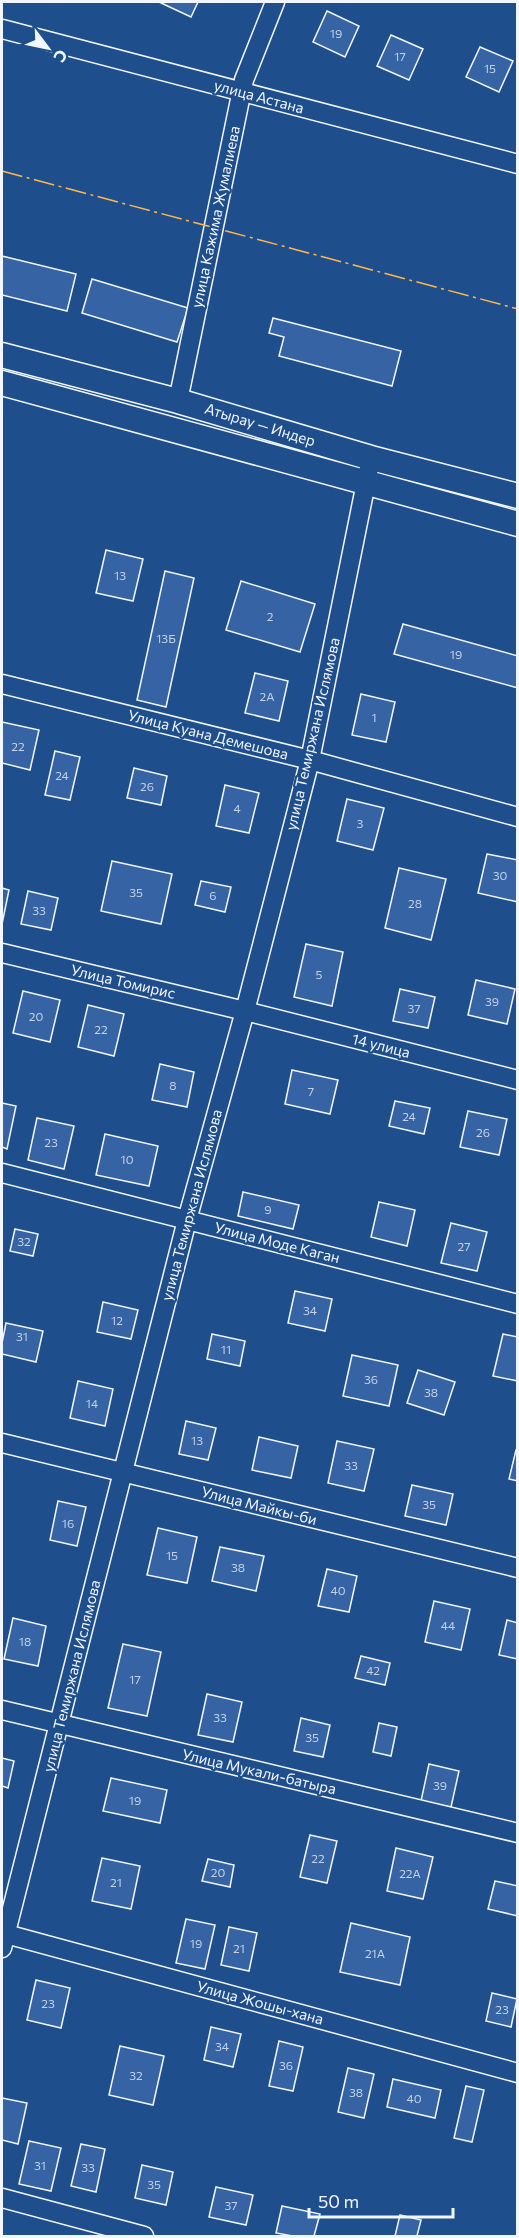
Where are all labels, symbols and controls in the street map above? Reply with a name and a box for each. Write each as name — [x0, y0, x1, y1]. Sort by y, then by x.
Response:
north arrow — [18, 18, 78, 78]
house number: 19 — [330, 26, 342, 40]
text: С — [50, 47, 72, 66]
house number: 17 — [394, 49, 406, 63]
house number: 15 — [484, 61, 496, 75]
street label: улица Астана — [212, 75, 306, 117]
street label: улица Кажима Жумалиева — [187, 124, 243, 309]
street label: Атырау — Индер — [203, 399, 318, 449]
house number: 13 — [114, 568, 126, 582]
house number: 2 — [267, 609, 274, 623]
house number: 13Б — [156, 631, 176, 645]
street label: улица Темиржана Ислямова — [281, 636, 343, 832]
house number: 19 — [450, 647, 462, 661]
house number: 2А — [260, 689, 274, 703]
street label: Улица Куана Демешова — [126, 705, 290, 763]
house number: 1 — [371, 710, 377, 724]
house number: 22 — [11, 739, 25, 753]
house number: 24 — [55, 768, 69, 782]
house number: 26 — [140, 779, 154, 793]
house number: 4 — [233, 801, 241, 815]
house number: 3 — [357, 816, 364, 830]
house number: 30 — [493, 868, 508, 882]
house number: 35 — [129, 885, 143, 899]
house number: 6 — [209, 888, 217, 902]
house number: 28 — [408, 896, 422, 910]
house number: 33 — [32, 903, 46, 917]
street label: Улица Томирис — [69, 960, 177, 1002]
house number: 5 — [316, 967, 323, 981]
house number: 39 — [485, 994, 499, 1008]
house number: 37 — [407, 1001, 421, 1015]
house number: 20 — [29, 1009, 43, 1023]
house number: 22 — [94, 1022, 108, 1036]
street label: 14 улица — [350, 1029, 412, 1061]
house number: 8 — [169, 1078, 177, 1092]
house number: 7 — [308, 1084, 314, 1098]
street label: улица Темиржана Ислямова — [157, 1107, 225, 1302]
house number: 24 — [402, 1109, 416, 1123]
house number: 26 — [476, 1125, 490, 1139]
house number: 23 — [44, 1135, 58, 1149]
house number: 10 — [121, 1152, 134, 1166]
house number: 9 — [264, 1202, 272, 1216]
street label: Улица Моде Каган — [213, 1218, 342, 1266]
house number: 32 — [17, 1234, 31, 1248]
house number: 27 — [458, 1239, 470, 1253]
house number: 34 — [303, 1303, 317, 1317]
house number: 12 — [111, 1313, 123, 1327]
house number: 31 — [16, 1329, 28, 1343]
house number: 11 — [221, 1342, 231, 1356]
house number: 36 — [364, 1372, 378, 1386]
house number: 38 — [424, 1385, 438, 1399]
house number: 14 — [86, 1396, 98, 1410]
house number: 13 — [191, 1433, 203, 1447]
house number: 33 — [344, 1458, 358, 1472]
street label: Улица Майкы-би — [199, 1482, 319, 1528]
house number: 35 — [422, 1497, 436, 1511]
house number: 16 — [62, 1516, 74, 1530]
house number: 15 — [166, 1548, 178, 1562]
house number: 38 — [231, 1560, 245, 1574]
street label: улица Темиржана Ислямова — [38, 1578, 104, 1774]
house number: 40 — [330, 1583, 346, 1597]
house number: 44 — [441, 1618, 455, 1632]
house number: 18 — [19, 1634, 31, 1648]
house number: 42 — [366, 1663, 380, 1677]
house number: 17 — [129, 1672, 141, 1686]
house number: 33 — [213, 1710, 227, 1724]
house number: 35 — [305, 1730, 319, 1744]
street label: Улица Мукали-батыра — [180, 1745, 338, 1798]
house number: 39 — [433, 1778, 447, 1792]
house number: 19 — [129, 1793, 141, 1807]
house number: 22 — [311, 1851, 325, 1865]
house number: 20 — [211, 1865, 225, 1879]
house number: 22А — [399, 1866, 421, 1880]
house number: 21 — [110, 1875, 122, 1889]
house number: 19 — [190, 1936, 202, 1950]
house number: 21 — [233, 1941, 245, 1955]
house number: 21А — [365, 1946, 385, 1960]
street label: Улица Жошы-хана — [195, 1976, 326, 2028]
house number: 23 — [41, 1996, 55, 2010]
house number: 23 — [495, 2002, 509, 2016]
house number: 34 — [215, 2039, 229, 2053]
house number: 36 — [279, 2058, 293, 2072]
house number: 32 — [129, 2068, 143, 2082]
house number: 38 — [349, 2085, 363, 2099]
house number: 40 — [406, 2091, 422, 2105]
house number: 31 — [34, 2158, 46, 2172]
house number: 33 — [81, 2160, 95, 2174]
house number: 35 — [147, 2177, 161, 2191]
scale bar — [309, 2181, 453, 2219]
text: 50 m — [318, 2190, 359, 2212]
house number: 37 — [224, 2198, 238, 2212]

